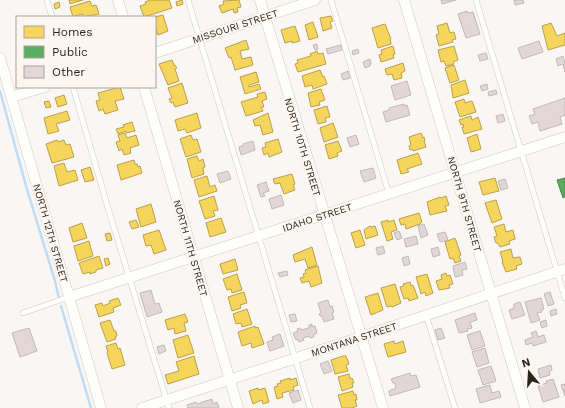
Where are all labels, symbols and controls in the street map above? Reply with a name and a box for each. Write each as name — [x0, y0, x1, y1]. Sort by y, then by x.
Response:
street label: MISSOURI STREET — [191, 7, 279, 46]
legend — [16, 16, 156, 88]
text: Homes — [52, 25, 93, 39]
text: Public — [52, 45, 88, 59]
text: Other — [52, 65, 85, 79]
street label: NORTH 10TH STREET — [282, 97, 323, 198]
street label: NORTH 9TH STREET — [446, 155, 483, 253]
street label: NORTH 12TH STREET — [31, 183, 70, 284]
street label: NORTH 11TH STREET — [171, 199, 210, 298]
street label: IDAHO STREET — [281, 201, 353, 234]
street label: MONTANA STREET — [310, 320, 398, 359]
north arrow — [509, 352, 549, 392]
text: N — [520, 356, 532, 370]

